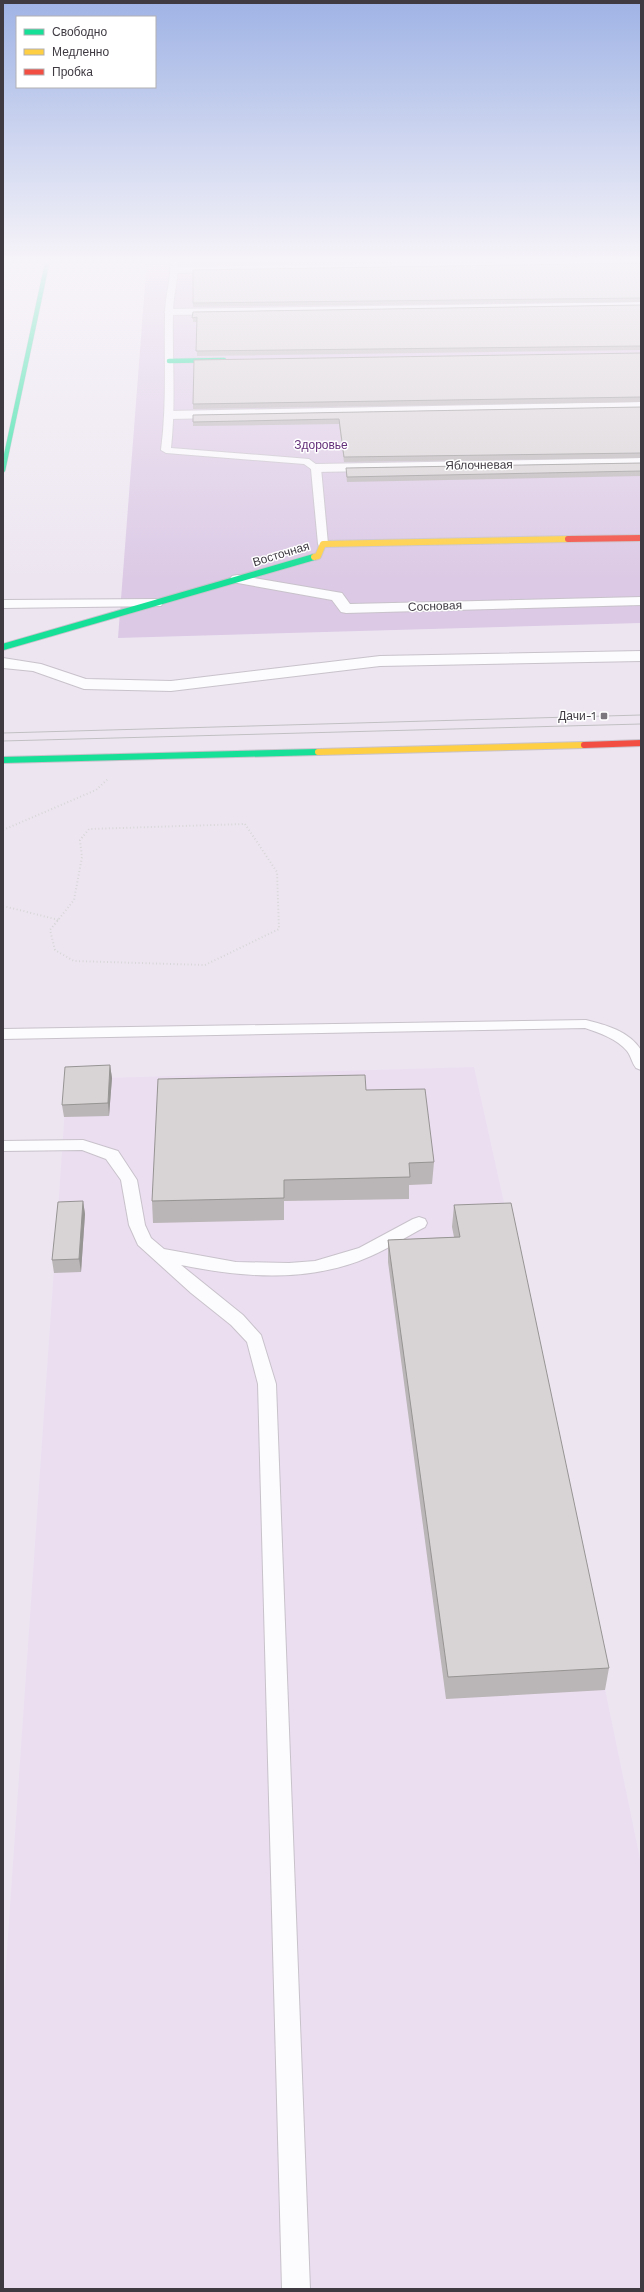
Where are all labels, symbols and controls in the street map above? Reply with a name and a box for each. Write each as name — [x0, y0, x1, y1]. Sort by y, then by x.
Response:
legend — [16, 16, 156, 88]
text: Свободно — [52, 25, 107, 39]
text: Медленно — [52, 45, 109, 59]
text: Пробка — [52, 65, 93, 79]
park label: Здоровье — [294, 438, 348, 452]
street label: Яблочневая — [445, 457, 513, 473]
street label: Восточная — [251, 539, 311, 569]
street label: Сосновая — [408, 598, 462, 614]
place label: Дачи-1 — [558, 709, 596, 723]
marker: Дачи-1 — [599, 711, 609, 721]

